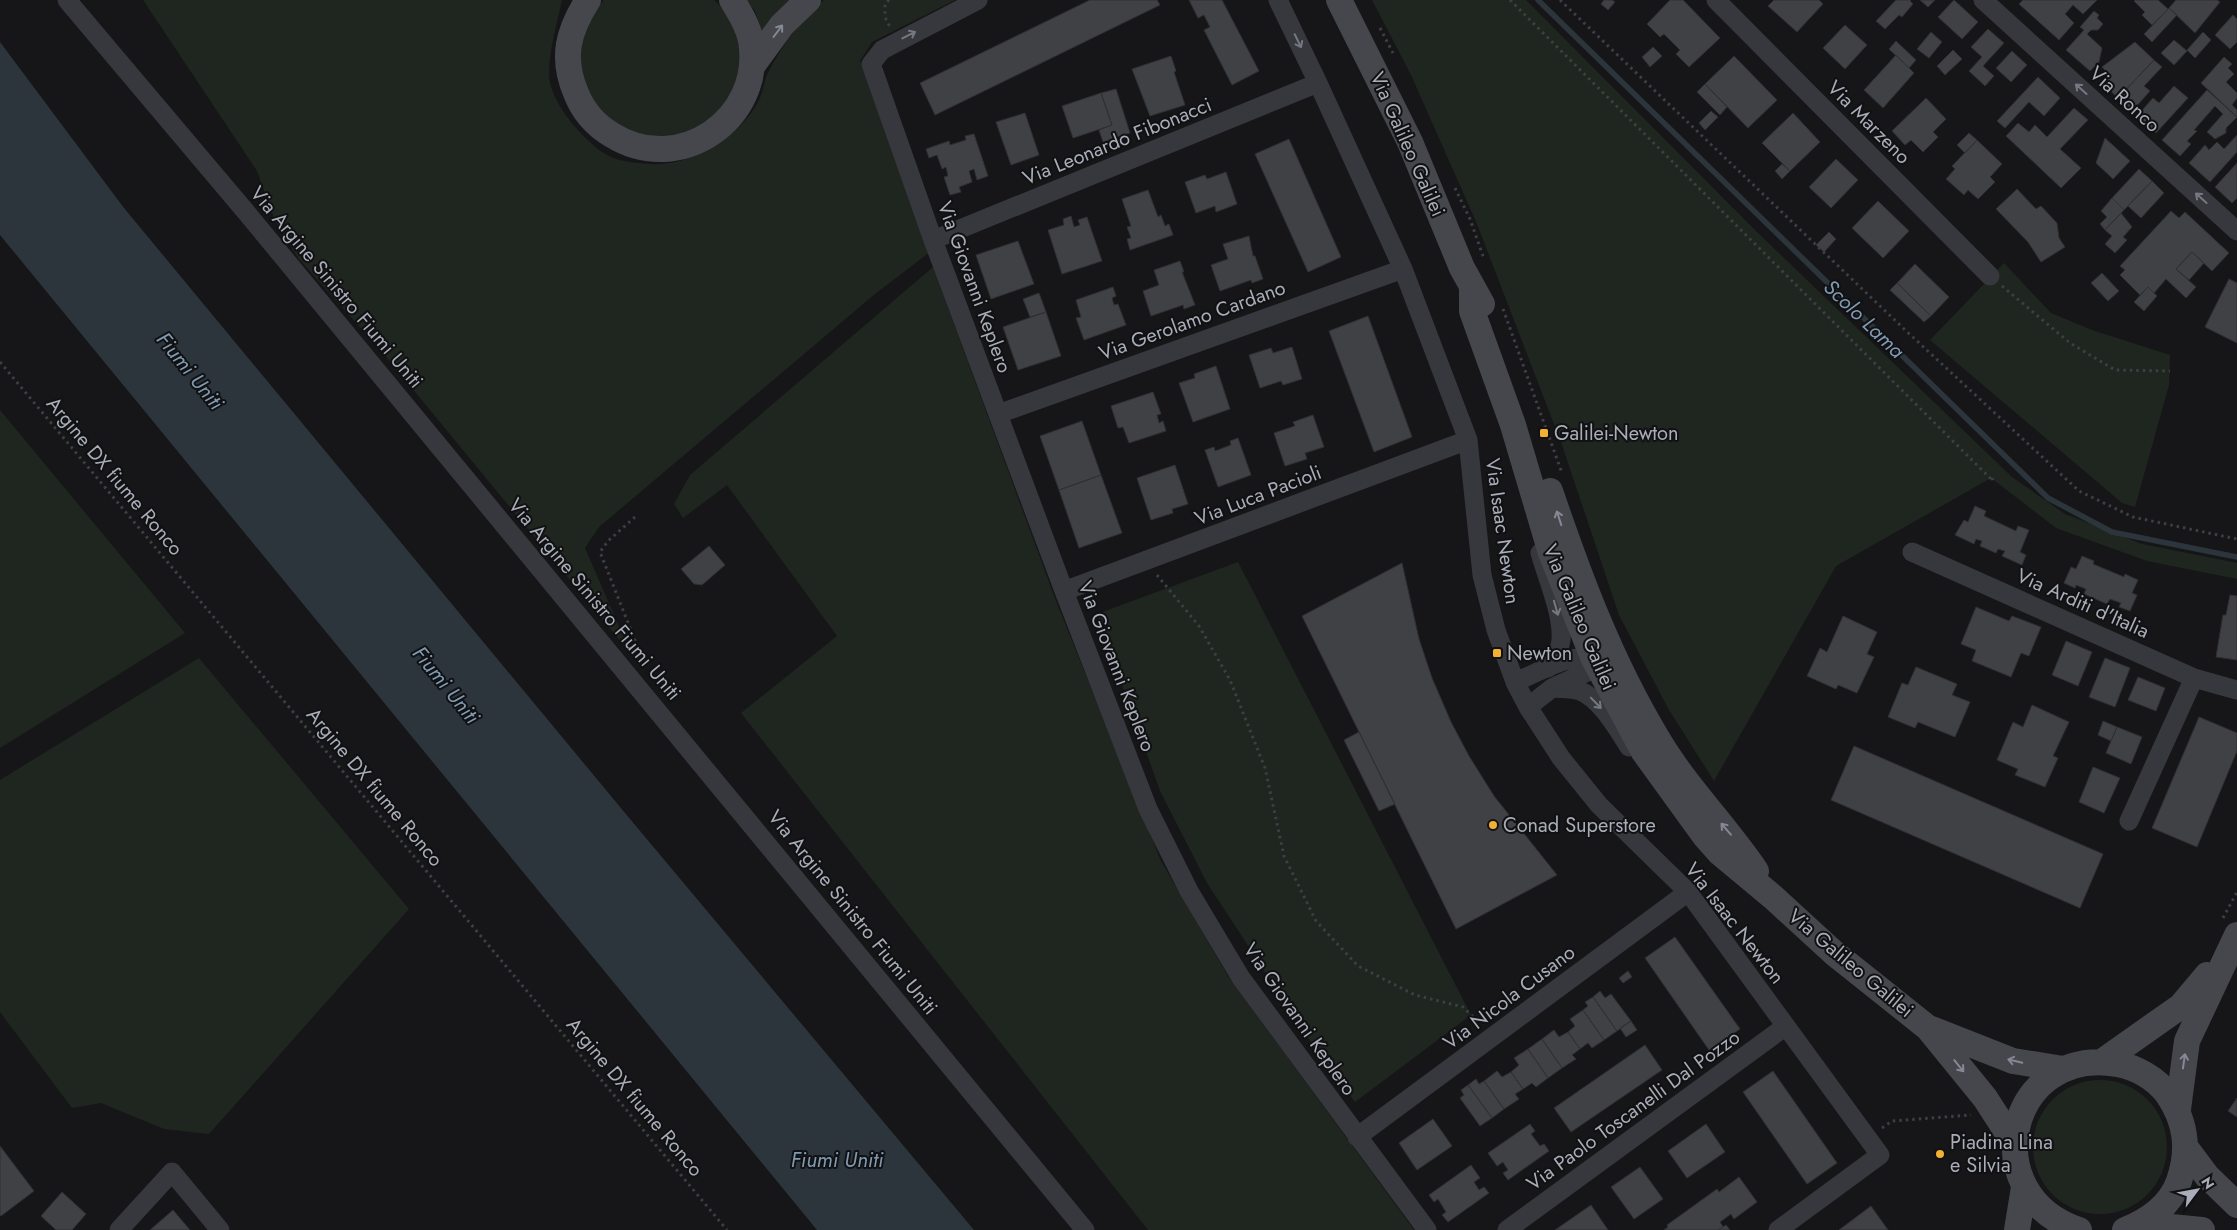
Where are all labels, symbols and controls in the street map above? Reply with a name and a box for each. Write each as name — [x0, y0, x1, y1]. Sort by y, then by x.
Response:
one-way arrow — [773, 24, 783, 38]
one-way arrow — [901, 30, 916, 39]
one-way arrow — [1293, 34, 1303, 49]
street label: Via Ronco — [2083, 59, 2167, 139]
street label: Via Galileo Galilei — [1363, 67, 1452, 221]
street label: Via Marzeno — [1820, 74, 1917, 171]
one-way arrow — [2074, 83, 2087, 95]
street label: Via Leonardo Fibonacci — [1018, 90, 1216, 193]
street label: Via Argine Sinistro Fiumi Uniti — [243, 180, 430, 395]
one-way arrow — [2194, 192, 2207, 204]
street label: Via Giovanni Keplero — [930, 197, 1019, 377]
street label: Via Gerolamo Cardano — [1095, 273, 1290, 368]
water label: Scolo Lama — [1817, 273, 1912, 366]
water label: Fiumi Uniti — [149, 326, 231, 417]
street label: Argine DX fiume Ronco — [39, 391, 190, 562]
place label: Galilei-Newton — [1554, 419, 1679, 448]
marker: Galilei-Newton — [1538, 427, 1550, 439]
street label: Via Isaac Newton — [1478, 456, 1527, 606]
street label: Via Luca Pacioli — [1191, 458, 1326, 533]
street label: Via Argine Sinistro Fiumi Uniti — [501, 492, 688, 707]
one-way arrow — [1554, 510, 1564, 526]
street label: Via Galileo Galilei — [1536, 540, 1623, 695]
street label: Via Arditi d'Italia — [2012, 561, 2154, 646]
street label: Via Giovanni Keplero — [1071, 577, 1162, 756]
one-way arrow — [1551, 600, 1561, 616]
place label: Newton — [1507, 639, 1572, 668]
water label: Fiumi Uniti — [405, 640, 487, 731]
marker: Newton — [1491, 647, 1503, 659]
one-way arrow — [1590, 697, 1603, 709]
street label: Argine DX fiume Ronco — [299, 702, 450, 873]
street label: Via Argine Sinistro Fiumi Uniti — [761, 804, 944, 1021]
place label: Conad Superstore — [1503, 811, 1656, 840]
marker: Conad Superstore — [1487, 819, 1499, 831]
one-way arrow — [1720, 823, 1732, 836]
street label: Via Isaac Newton — [1678, 856, 1791, 990]
street label: Via Galileo Galilei — [1782, 902, 1920, 1025]
street label: Via Giovanni Keplero — [1236, 937, 1363, 1102]
street label: Via Nicola Cusano — [1437, 938, 1581, 1057]
street label: Argine DX fiume Ronco — [559, 1012, 710, 1183]
street label: Via Paolo Toscanelli Dal Pozzo — [1521, 1023, 1746, 1198]
one-way arrow — [2179, 1053, 2189, 1069]
one-way arrow — [2008, 1056, 2024, 1065]
one-way arrow — [1953, 1059, 1964, 1072]
place label: Piadina Lina e Silvia — [1950, 1128, 2053, 1180]
water label: Fiumi Uniti — [791, 1145, 884, 1175]
marker: Piadina Lina e Silvia — [1934, 1148, 1946, 1160]
north arrow — [2172, 1165, 2222, 1215]
text: N — [2197, 1173, 2219, 1193]

